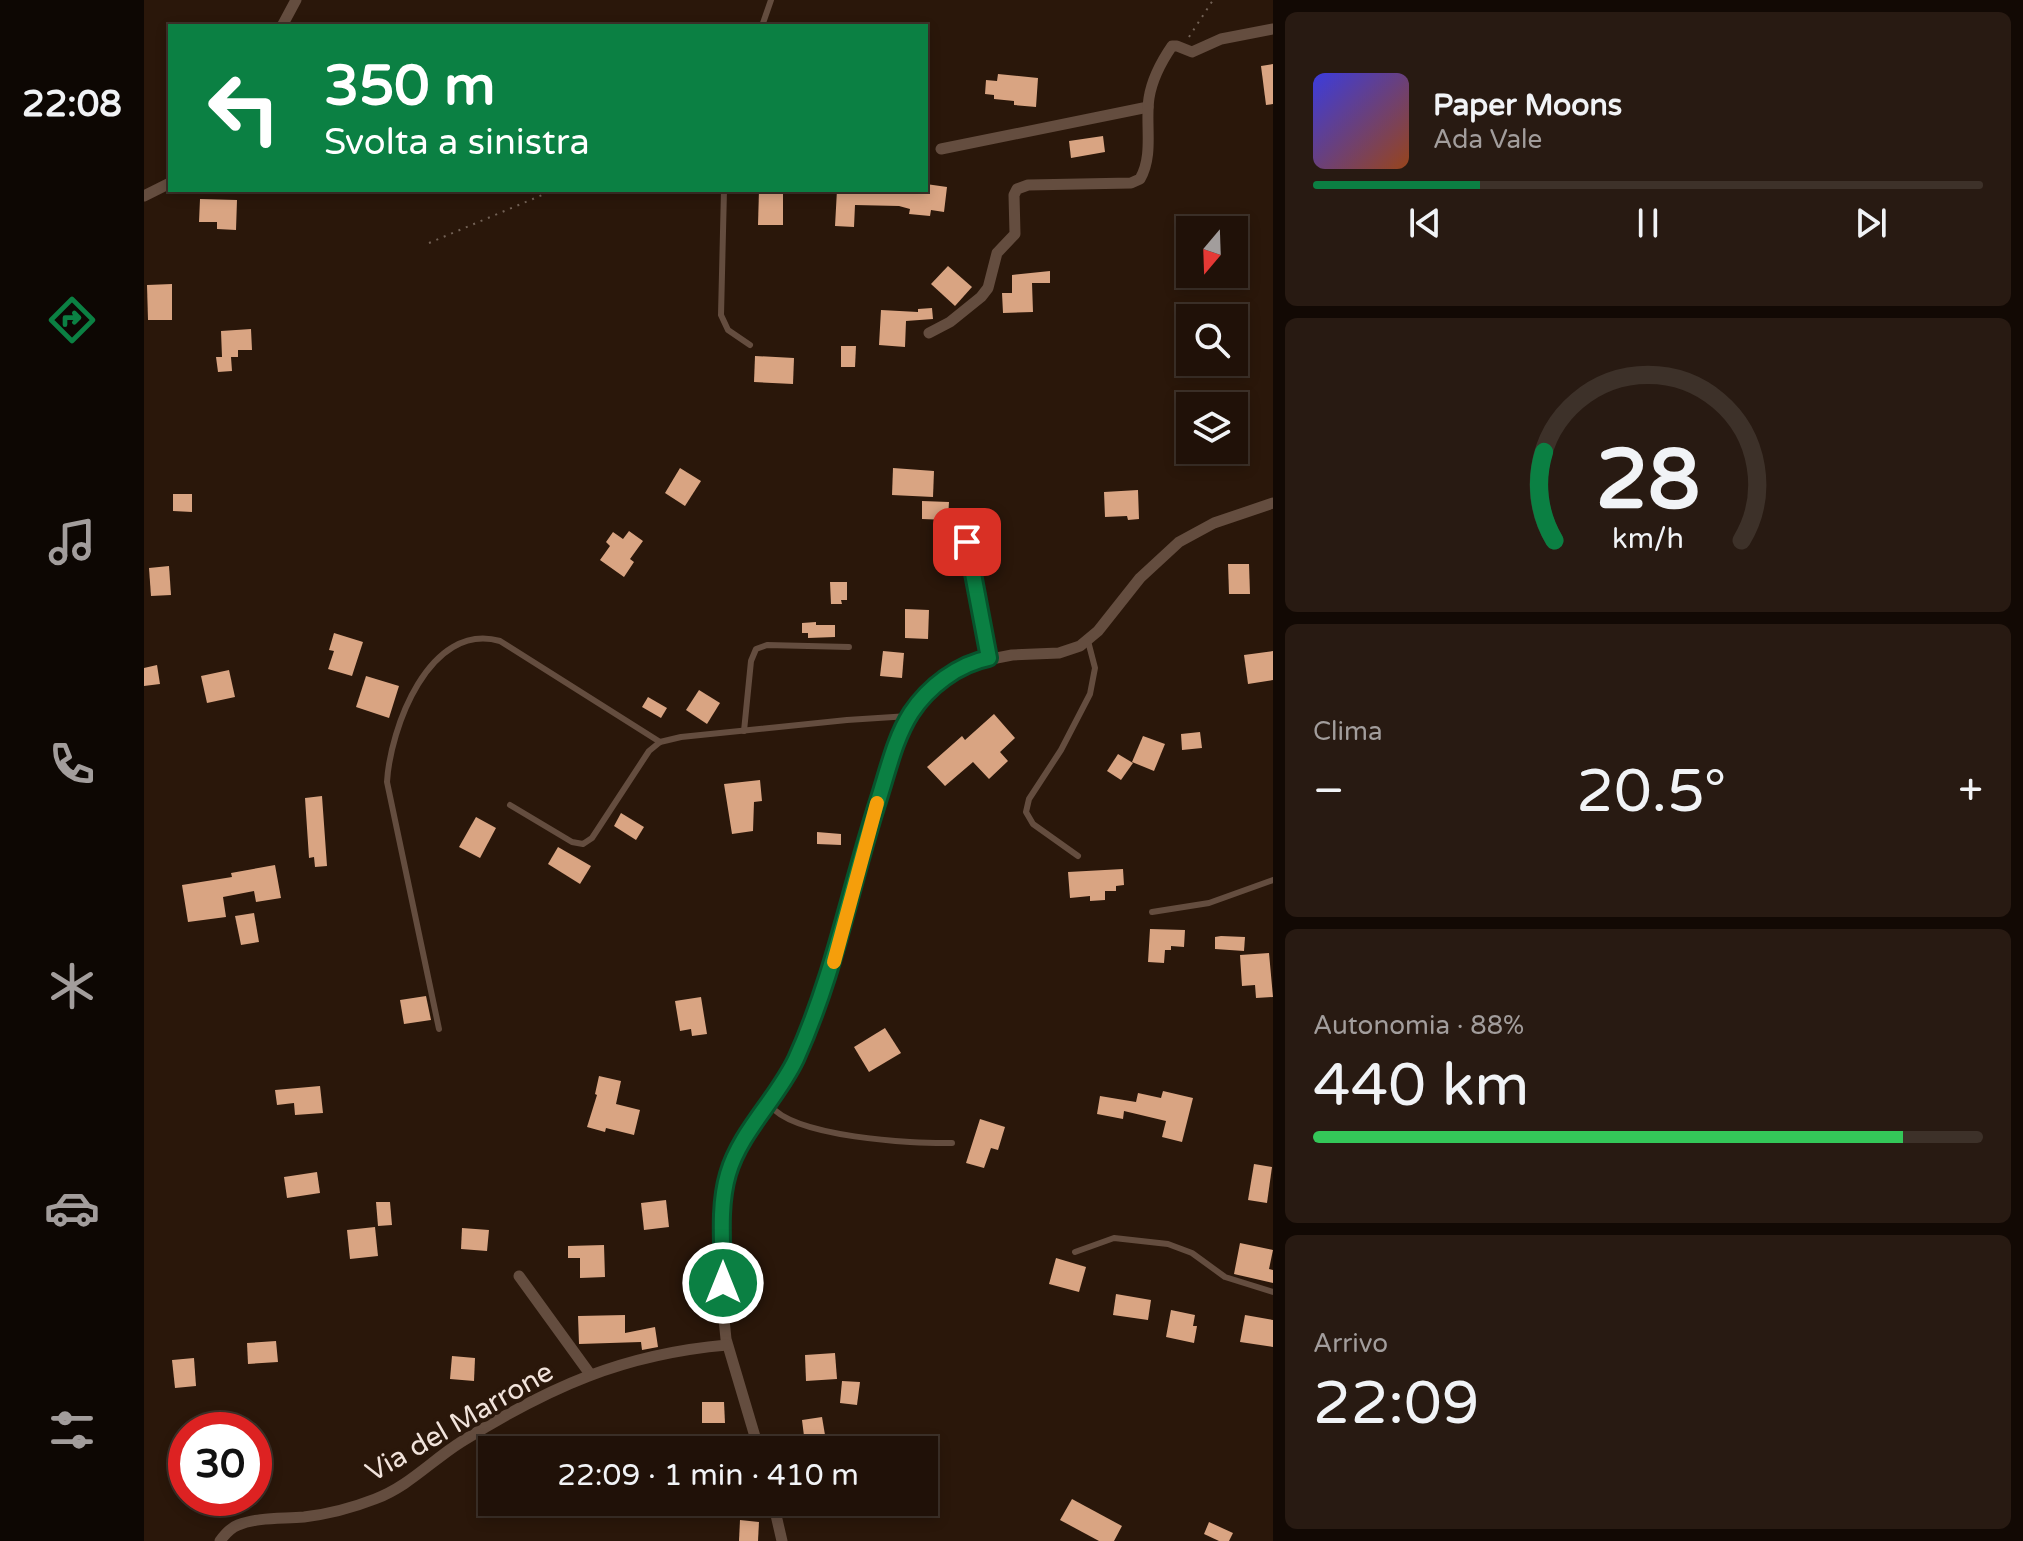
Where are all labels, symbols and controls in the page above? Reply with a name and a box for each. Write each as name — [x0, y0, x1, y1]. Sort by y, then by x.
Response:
text: 350 m — [324, 53, 495, 120]
icon: left — [192, 56, 296, 160]
text: 22:08 — [22, 83, 122, 126]
text: Paper Moons — [1433, 87, 1622, 124]
text: Svolta a sinistra — [324, 121, 590, 164]
text: Ada Vale — [1433, 124, 1542, 155]
icon: previous — [1403, 201, 1447, 245]
icon: pause — [1626, 201, 1670, 245]
icon: next — [1849, 201, 1893, 245]
north arrow — [1176, 216, 1248, 288]
map controls — [1176, 216, 1248, 464]
icon: directions — [44, 292, 100, 348]
button: search — [1176, 304, 1248, 376]
button: layers — [1176, 392, 1248, 464]
text: 28 — [1596, 430, 1700, 530]
pin — [933, 508, 1001, 576]
icon: music — [44, 514, 100, 570]
icon: arrive — [945, 520, 989, 564]
text: km/h — [1612, 522, 1684, 556]
text: Clima — [1313, 716, 1383, 747]
icon: phone — [44, 736, 100, 792]
text: 20.5° — [1576, 756, 1726, 828]
text: − — [1313, 765, 1344, 818]
text: + — [1958, 765, 1983, 818]
icon: climate — [44, 958, 100, 1014]
text: Autonomia · 88% — [1313, 1010, 1524, 1041]
text: 440 km — [1313, 1050, 1529, 1122]
icon: car — [44, 1180, 100, 1236]
position arrow — [681, 1241, 765, 1325]
text: Arrivo — [1313, 1328, 1388, 1359]
street label: Via del Marrone — [360, 1354, 559, 1489]
text: 22:09 — [1313, 1368, 1479, 1440]
icon: filters — [44, 1402, 100, 1458]
speed limit sign: 30 — [168, 1412, 272, 1516]
text: 22:09 · 1 min · 410 m — [557, 1457, 859, 1494]

